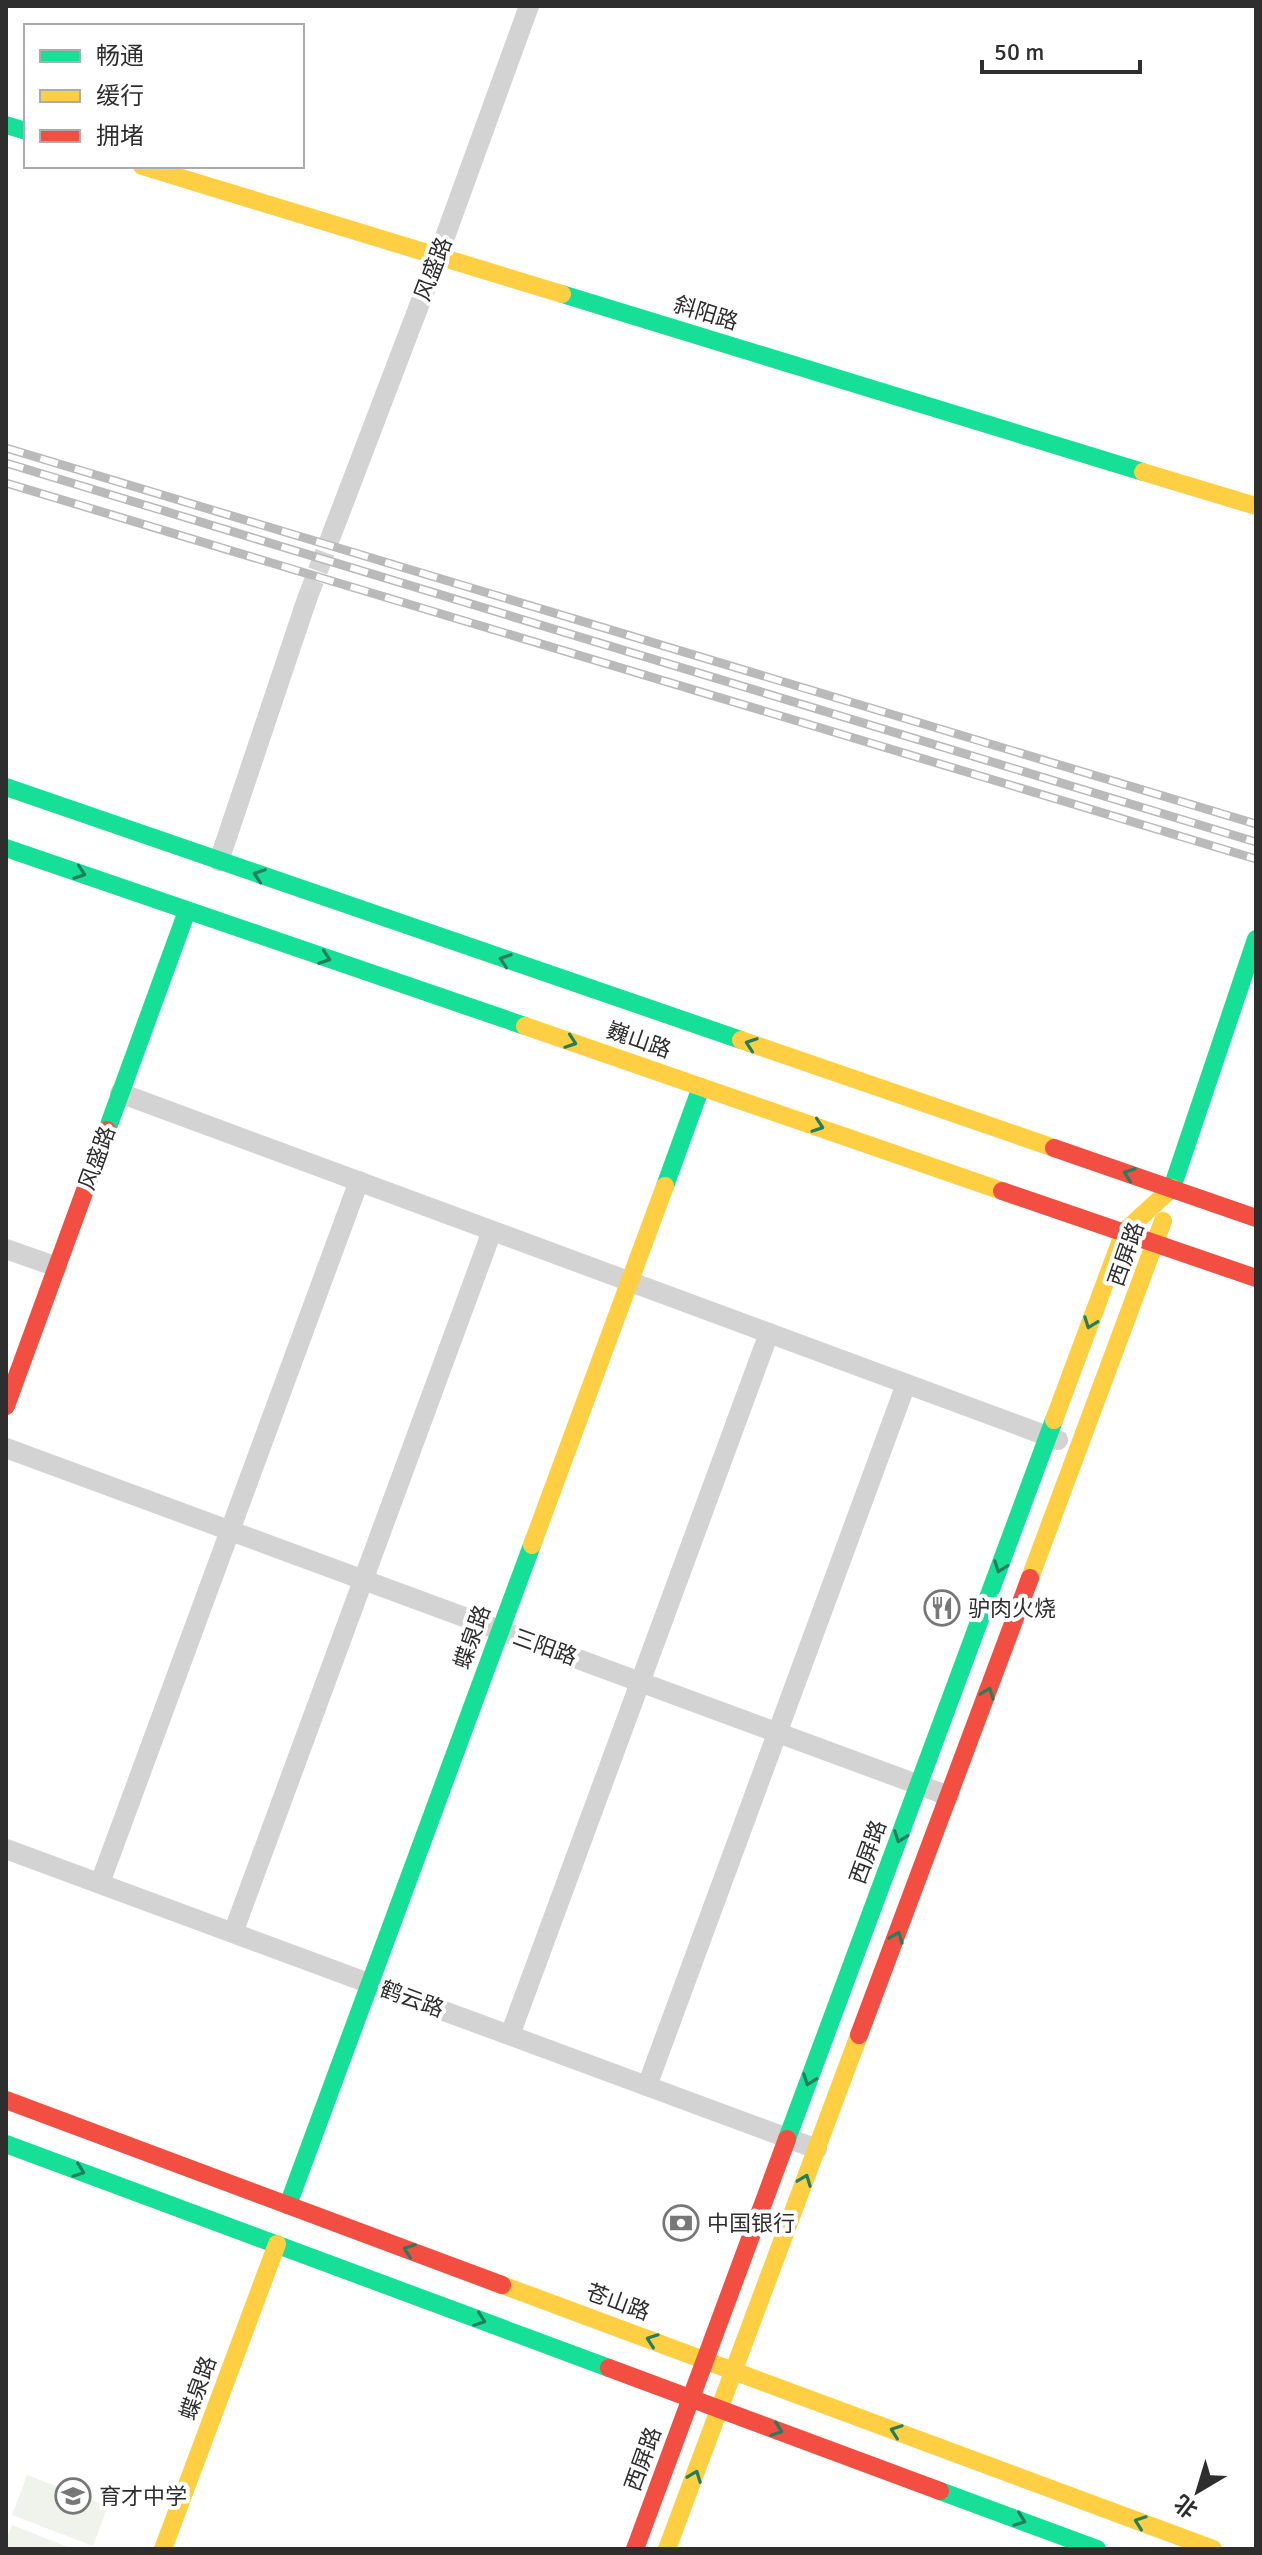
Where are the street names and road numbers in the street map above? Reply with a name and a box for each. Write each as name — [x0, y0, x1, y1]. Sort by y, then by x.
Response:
street label: 风盛路 — [409, 233, 457, 305]
street label: 斜阳路 — [670, 290, 742, 336]
street label: 巍山路 — [603, 1016, 675, 1064]
street label: 风盛路 — [73, 1122, 121, 1194]
street label: 西屏路 — [1102, 1218, 1150, 1290]
street label: 蝶泉路 — [448, 1601, 496, 1673]
street label: 三阳路 — [509, 1623, 581, 1671]
street label: 西屏路 — [844, 1816, 892, 1888]
street label: 鹤云路 — [376, 1975, 448, 2023]
street label: 苍山路 — [582, 2278, 654, 2326]
street label: 蝶泉路 — [174, 2352, 222, 2424]
street label: 西屏路 — [619, 2423, 667, 2495]

